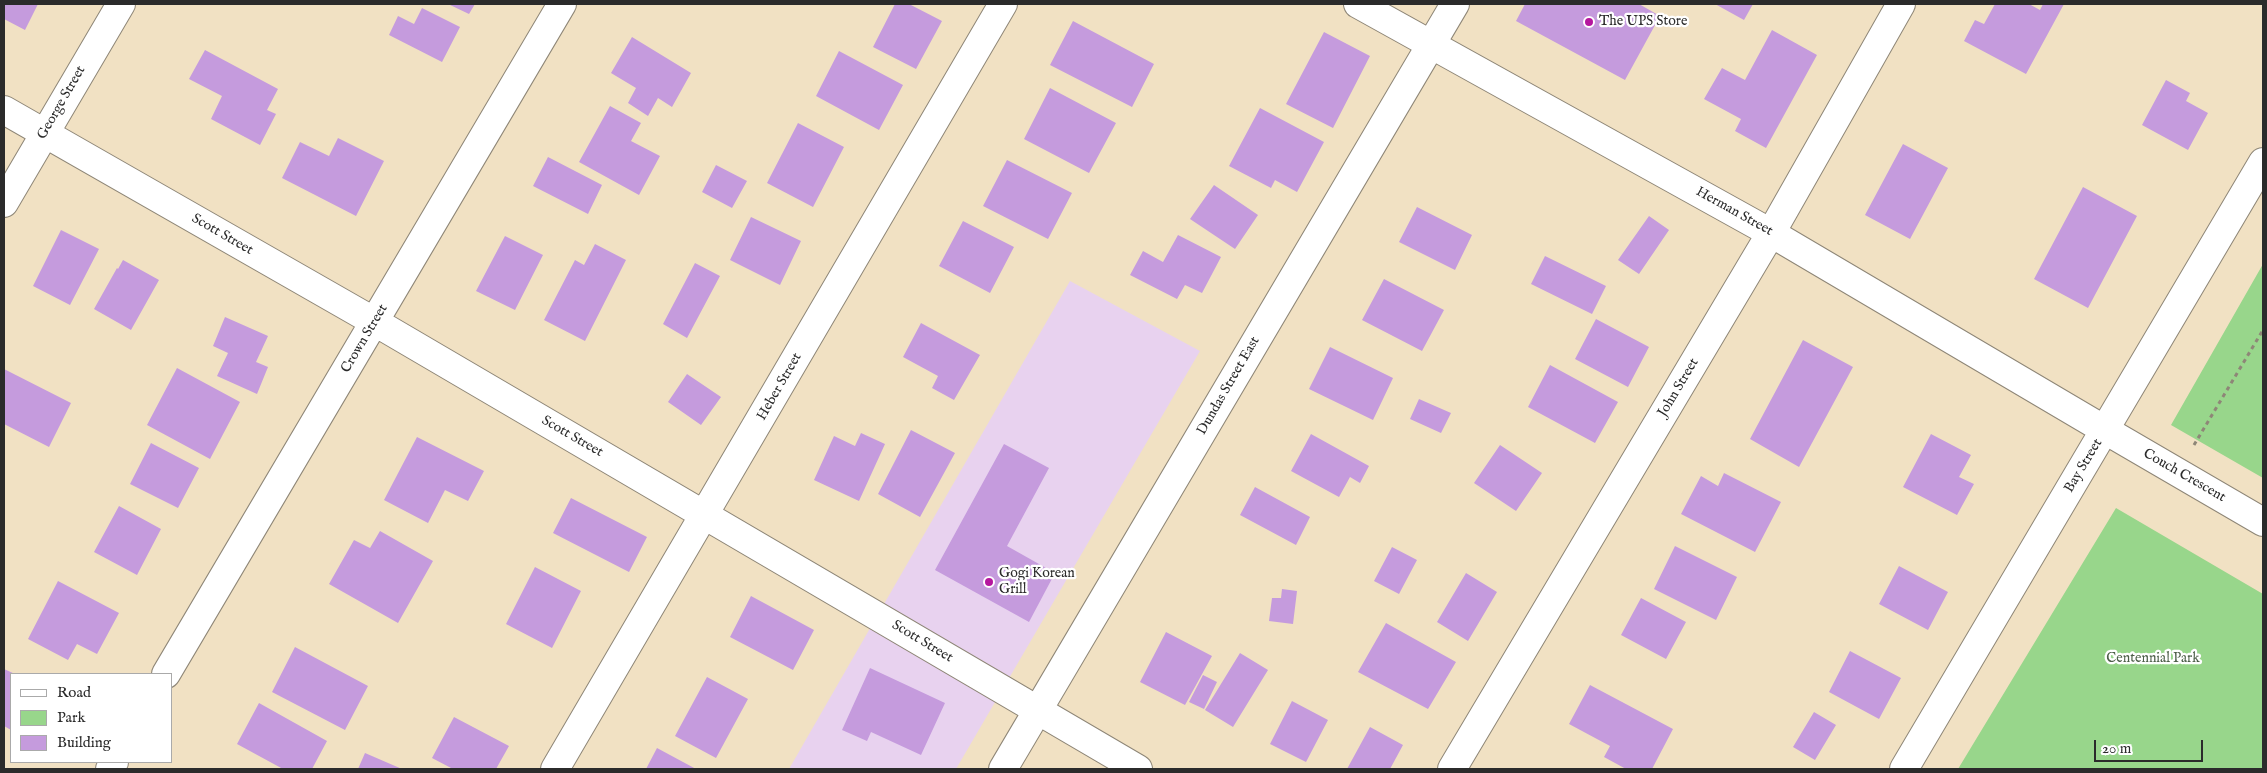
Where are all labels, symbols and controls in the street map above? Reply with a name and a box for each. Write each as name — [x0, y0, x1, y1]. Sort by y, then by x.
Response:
place label: The UPS Store — [1599, 14, 1687, 30]
marker: The UPS Store — [1583, 16, 1595, 28]
street label: George Street — [34, 63, 90, 143]
street label: Herman Street — [1693, 184, 1775, 240]
street label: Scott Street — [188, 211, 256, 259]
street label: Crown Street — [338, 302, 392, 376]
street label: Dundas Street East — [1194, 334, 1264, 438]
street label: Heber Street — [754, 350, 806, 424]
street label: John Street — [1655, 356, 1703, 420]
street label: Scott Street — [538, 413, 606, 461]
street label: Bay Street — [2061, 436, 2107, 496]
street label: Couch Crescent — [2140, 446, 2228, 506]
place label: Gogi Korean Grill — [999, 566, 1075, 598]
marker: Gogi Korean Grill — [983, 576, 995, 588]
street label: Scott Street — [888, 617, 956, 667]
park label: Centennial Park — [2106, 651, 2200, 667]
legend — [10, 673, 172, 763]
text: Road — [57, 683, 91, 702]
text: Park — [57, 708, 86, 727]
scale bar — [2097, 730, 2206, 762]
text: Building — [57, 733, 111, 752]
text: 20 m — [2102, 739, 2131, 758]

